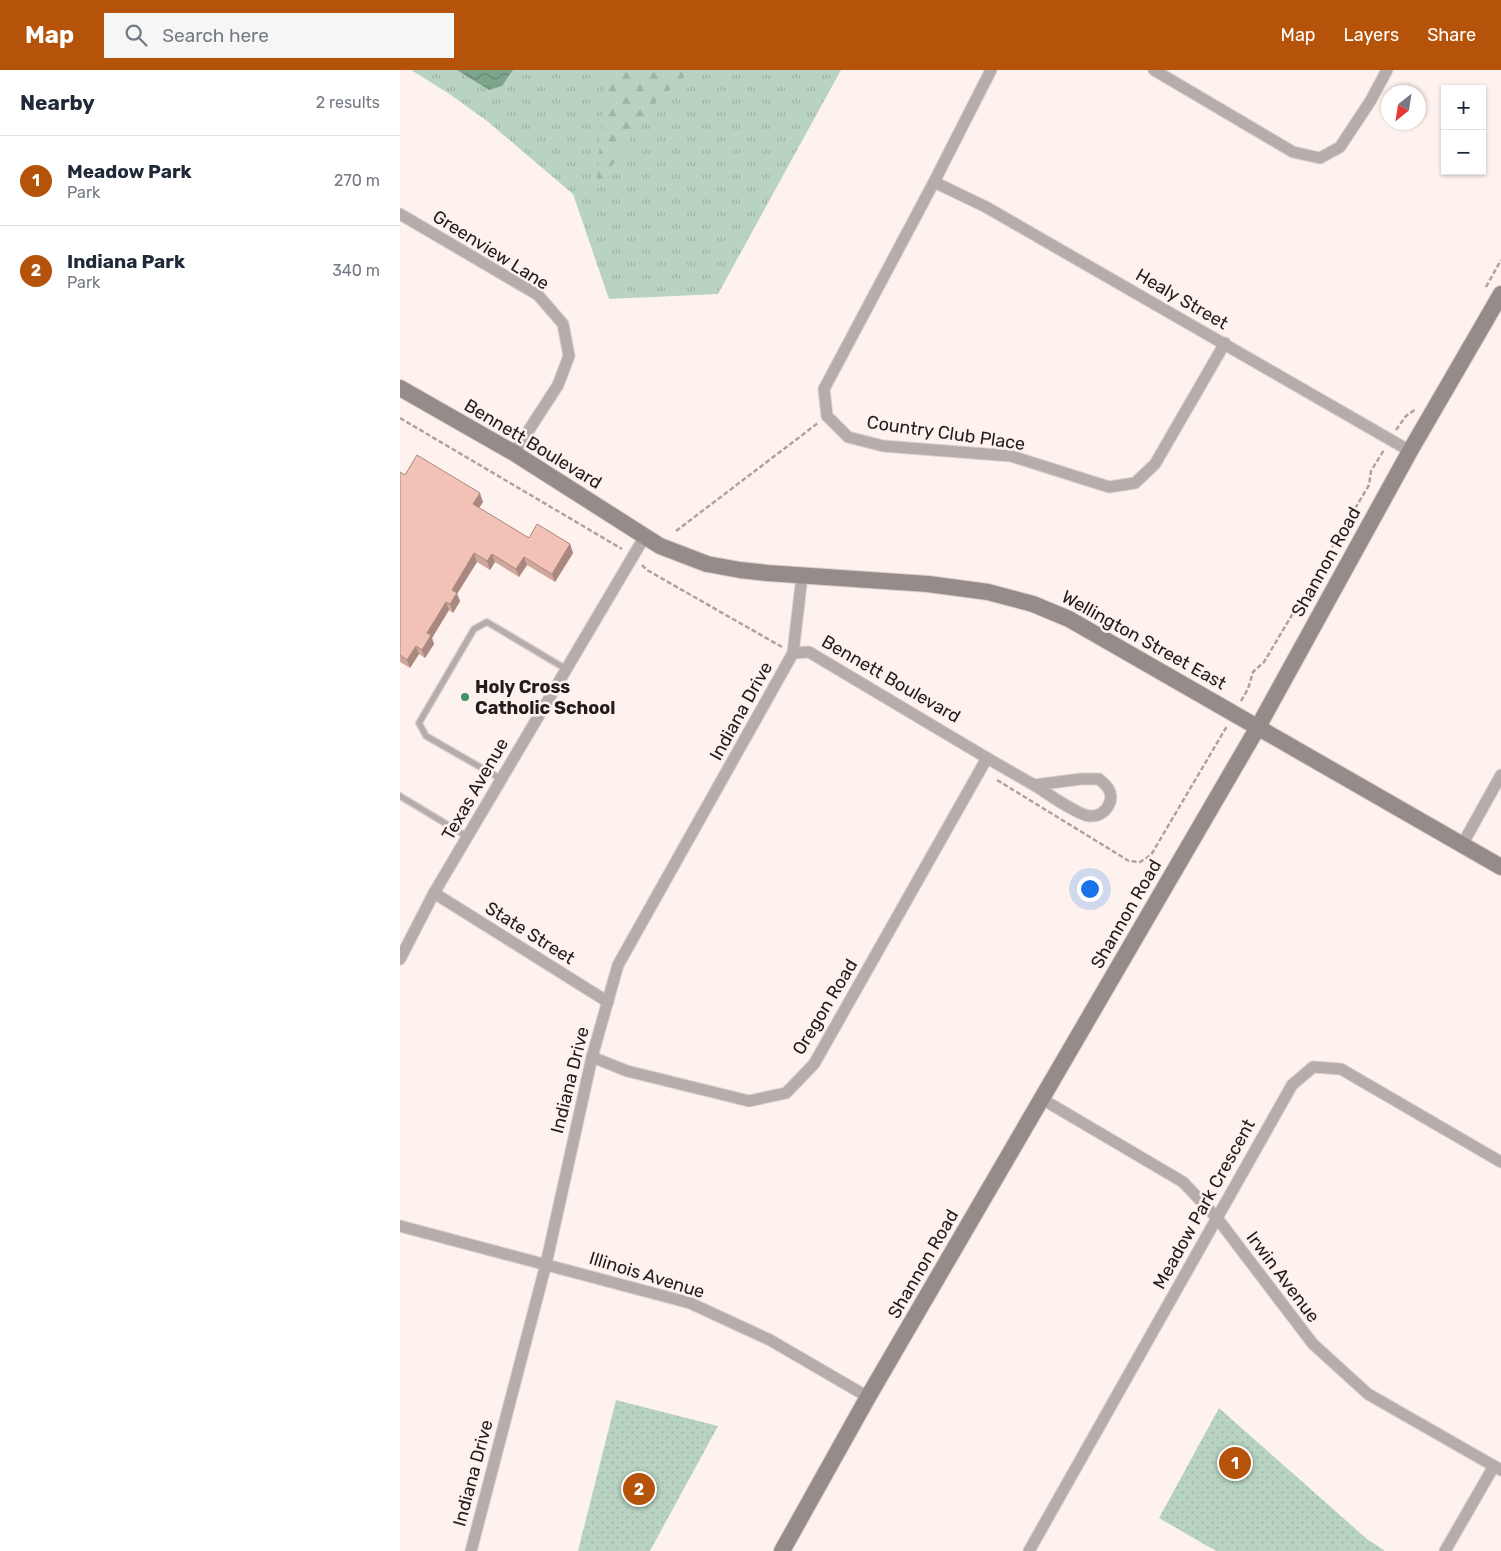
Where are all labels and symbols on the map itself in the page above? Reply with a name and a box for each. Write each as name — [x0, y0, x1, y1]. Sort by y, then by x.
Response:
north arrow — [1381, 85, 1426, 130]
street label: Greenview Lane — [429, 205, 553, 295]
street label: Healy Street — [1132, 264, 1232, 334]
street label: Bennett Boulevard — [460, 394, 606, 494]
street label: Country Club Place — [865, 411, 1027, 455]
street label: Shannon Road — [1287, 503, 1365, 621]
street label: Wellington Street East — [1058, 586, 1230, 694]
street label: Bennett Boulevard — [818, 630, 964, 728]
street label: Indiana Drive — [705, 658, 777, 764]
place label: Holy Cross Catholic School — [475, 676, 615, 719]
marker: Holy Cross Catholic School — [459, 691, 471, 703]
street label: Texas Avenue — [437, 734, 513, 844]
street label: Shannon Road — [1086, 856, 1166, 972]
your location — [1077, 876, 1103, 902]
street label: State Street — [481, 897, 579, 969]
street label: Oregon Road — [788, 955, 862, 1059]
street label: Indiana Drive — [546, 1024, 594, 1136]
street label: Meadow Park Crescent — [1148, 1115, 1260, 1293]
street label: Shannon Road — [883, 1206, 963, 1322]
street label: Irwin Avenue — [1242, 1227, 1324, 1327]
street label: Illinois Avenue — [587, 1247, 707, 1303]
street label: Indiana Drive — [448, 1417, 498, 1529]
pin: 1 — [1219, 1444, 1251, 1482]
pin: 2 — [623, 1470, 655, 1508]

